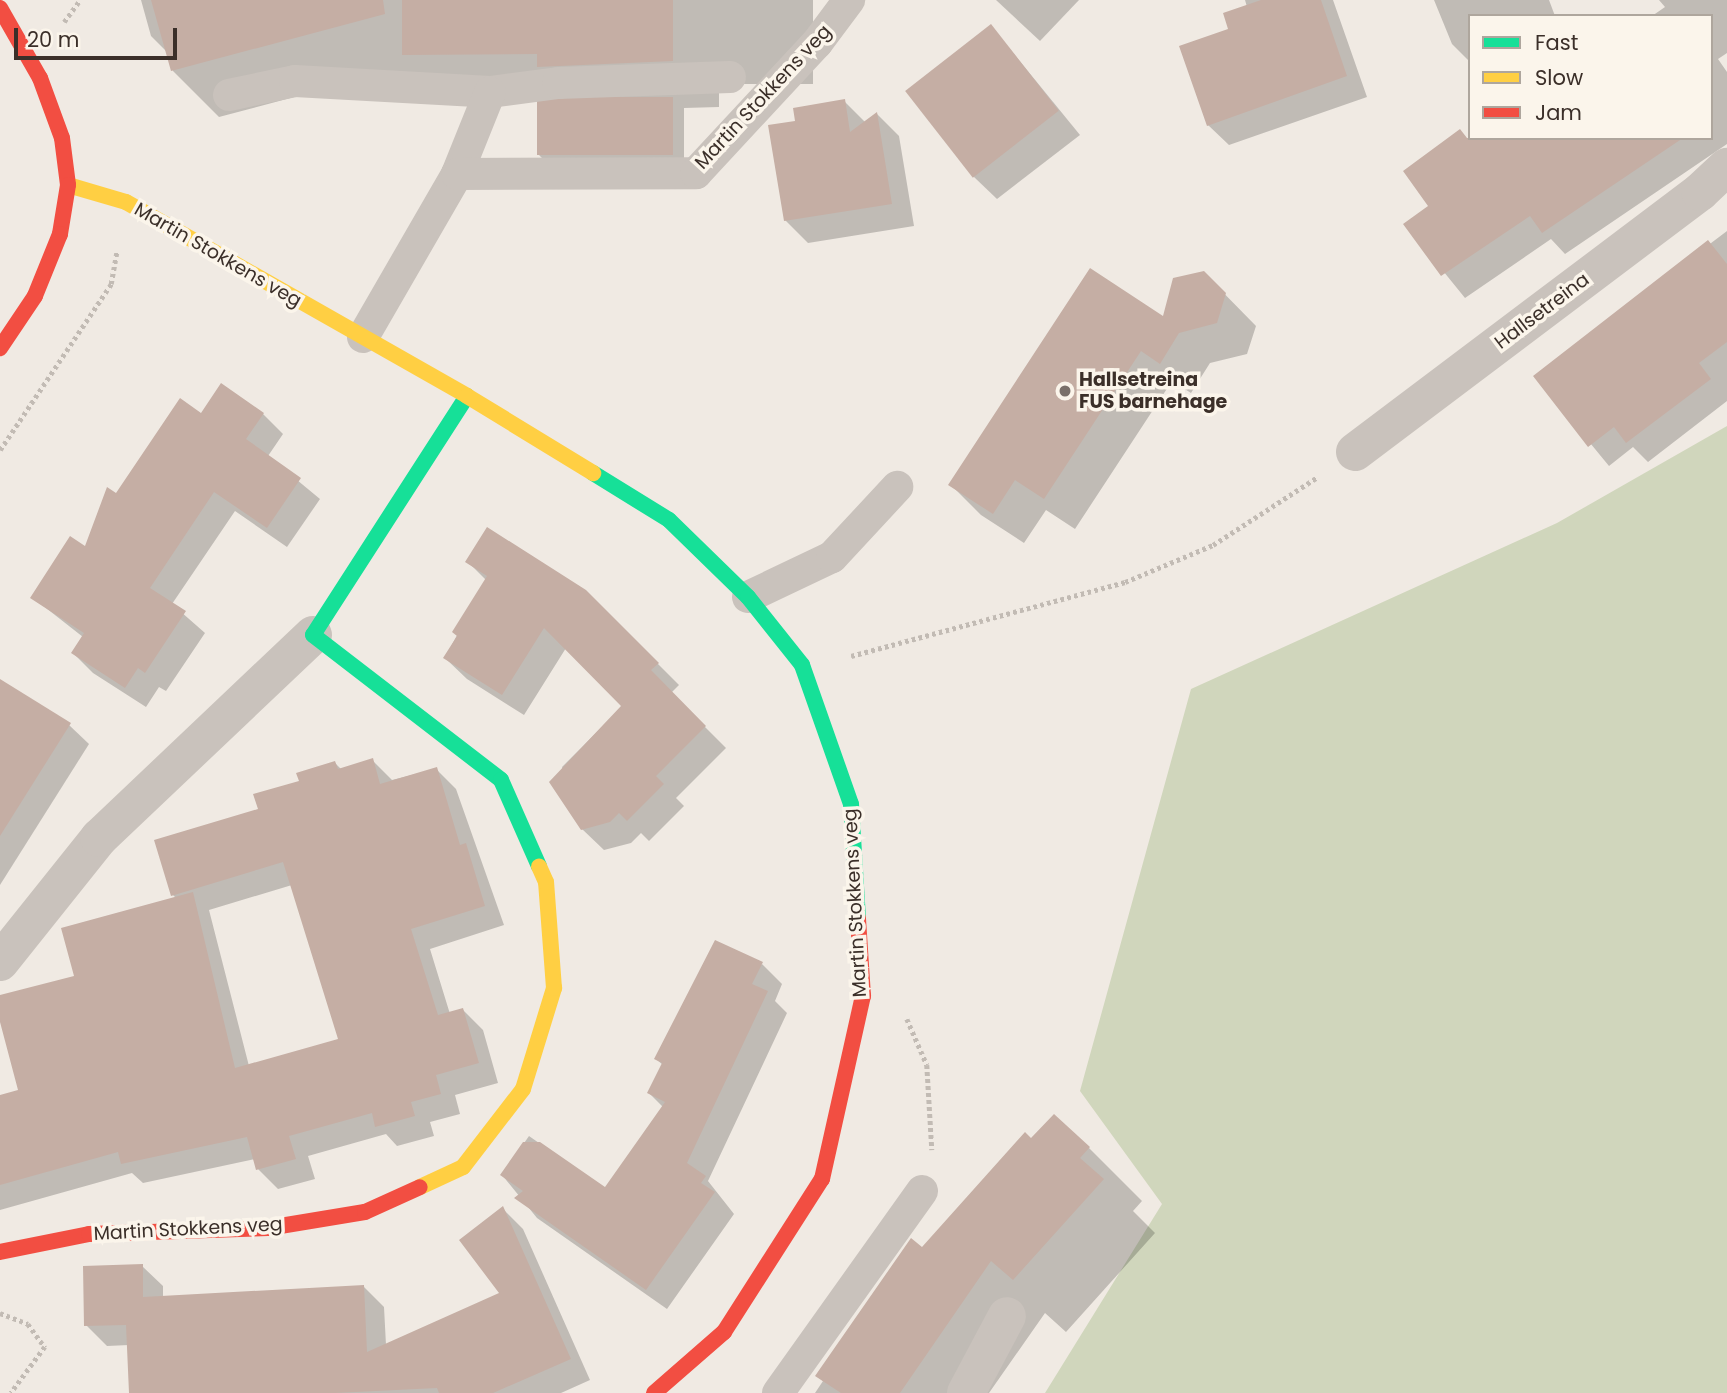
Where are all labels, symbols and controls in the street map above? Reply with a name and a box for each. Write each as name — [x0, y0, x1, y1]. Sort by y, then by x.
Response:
scale bar — [18, 14, 180, 58]
legend — [1468, 14, 1713, 140]
street label: Martin Stokkens veg — [690, 20, 836, 174]
text: 20 m — [27, 25, 80, 54]
text: Fast — [1535, 28, 1578, 57]
text: Slow — [1535, 63, 1583, 92]
text: Jam — [1535, 98, 1582, 127]
street label: Martin Stokkens veg — [130, 198, 306, 312]
street label: Hallsetreina — [1490, 268, 1594, 354]
place label: Hallsetreina FUS barnehage — [1079, 369, 1227, 413]
marker: Hallsetreina FUS barnehage — [1057, 383, 1073, 399]
street label: Martin Stokkens veg — [839, 808, 871, 998]
street label: Martin Stokkens veg — [93, 1213, 283, 1245]

